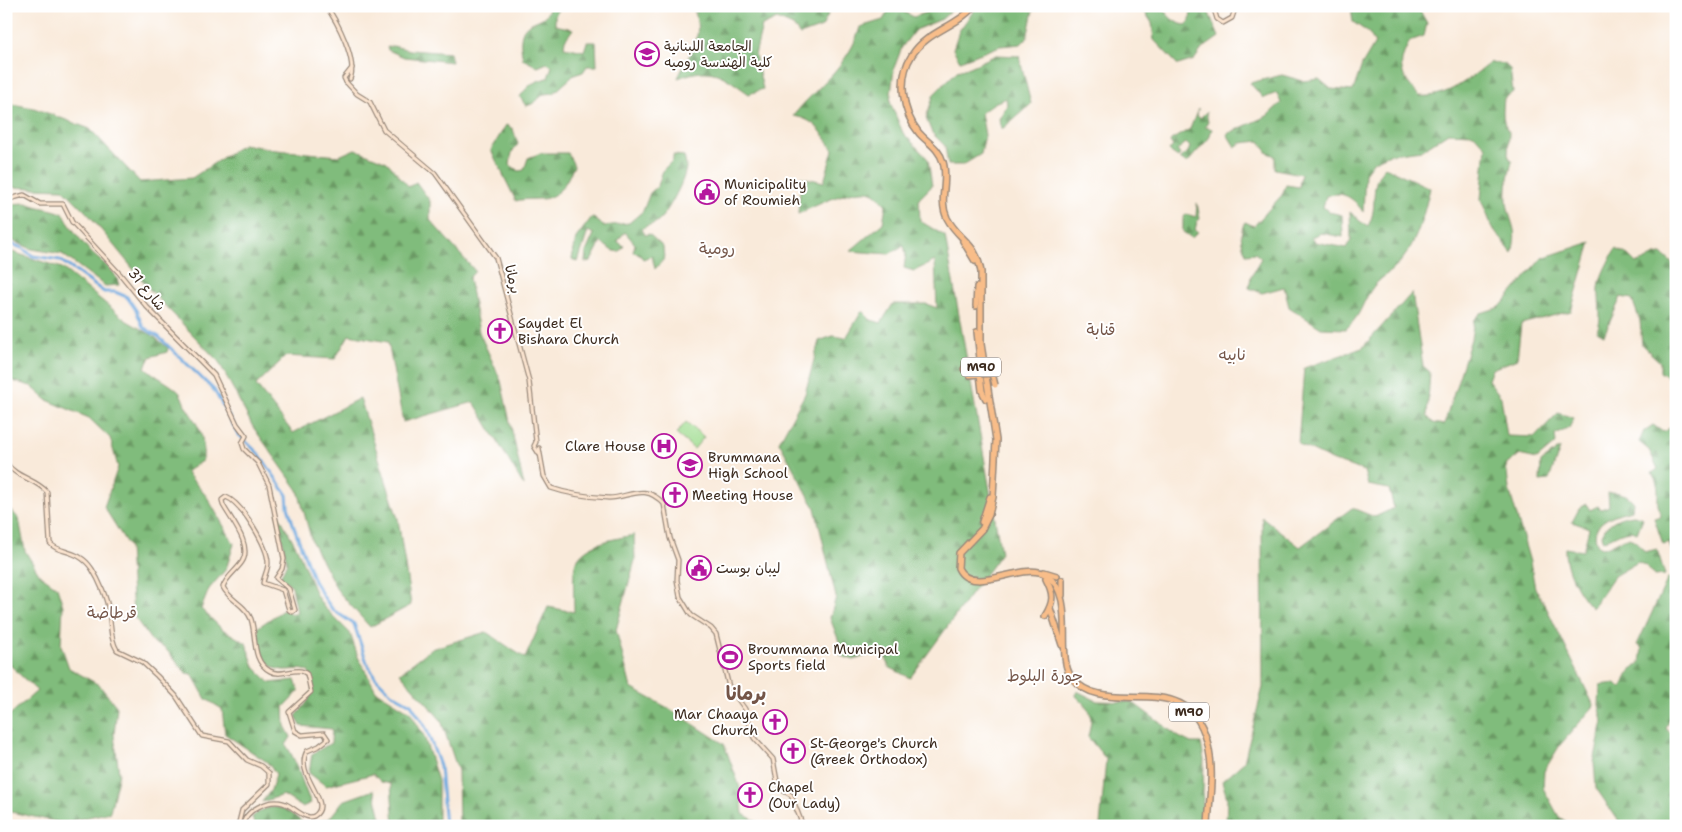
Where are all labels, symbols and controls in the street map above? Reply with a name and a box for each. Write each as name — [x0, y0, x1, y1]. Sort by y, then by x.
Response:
place label: الجامعة اللبنانية كلية الهندسة روميه — [664, 37, 773, 71]
school or university icon: الجامعة اللبنانية كلية الهندسة روميه — [634, 41, 660, 67]
place label: Municipality of Roumieh — [724, 175, 807, 209]
public building icon: Municipality of Roumieh — [694, 179, 720, 205]
district label: رومية — [699, 238, 735, 259]
street label: برمانا — [501, 263, 525, 295]
street label: شارع 31 — [124, 264, 170, 315]
place label: Saydet El Bishara Church — [518, 314, 619, 348]
church icon: Saydet El Bishara Church — [487, 318, 513, 344]
district label: قنابة — [1087, 319, 1115, 340]
district label: نابيه — [1218, 344, 1246, 365]
road number: M90 — [961, 358, 1001, 377]
hospital icon: Clare House — [651, 433, 677, 459]
place label: Clare House — [565, 437, 646, 455]
place label: Brummana High School — [708, 448, 789, 482]
school or university icon: Brummana High School — [677, 452, 703, 478]
church icon: Meeting House — [662, 482, 688, 508]
place label: Meeting House — [692, 486, 794, 504]
public building icon: ليبان بوست — [686, 555, 712, 581]
place label: ليبان بوست — [716, 559, 780, 577]
district label: قرطاضة — [87, 602, 137, 623]
place label: Broummana Municipal Sports field — [748, 640, 899, 674]
sports icon: Broummana Municipal Sports field — [717, 644, 743, 670]
district label: جورة البلوط — [1007, 665, 1083, 686]
district label: برمانا — [726, 681, 766, 706]
road number: M90 — [1169, 702, 1209, 722]
place label: Mar Chaaya Church — [674, 705, 758, 739]
church icon: Mar Chaaya Church — [762, 709, 788, 735]
place label: St-George's Church (Greek Orthodox) — [810, 734, 938, 768]
church icon: St-George's Church (Greek Orthodox) — [780, 738, 806, 764]
place label: Chapel (Our Lady) — [768, 778, 840, 812]
church icon: Chapel (Our Lady) — [737, 782, 763, 808]

